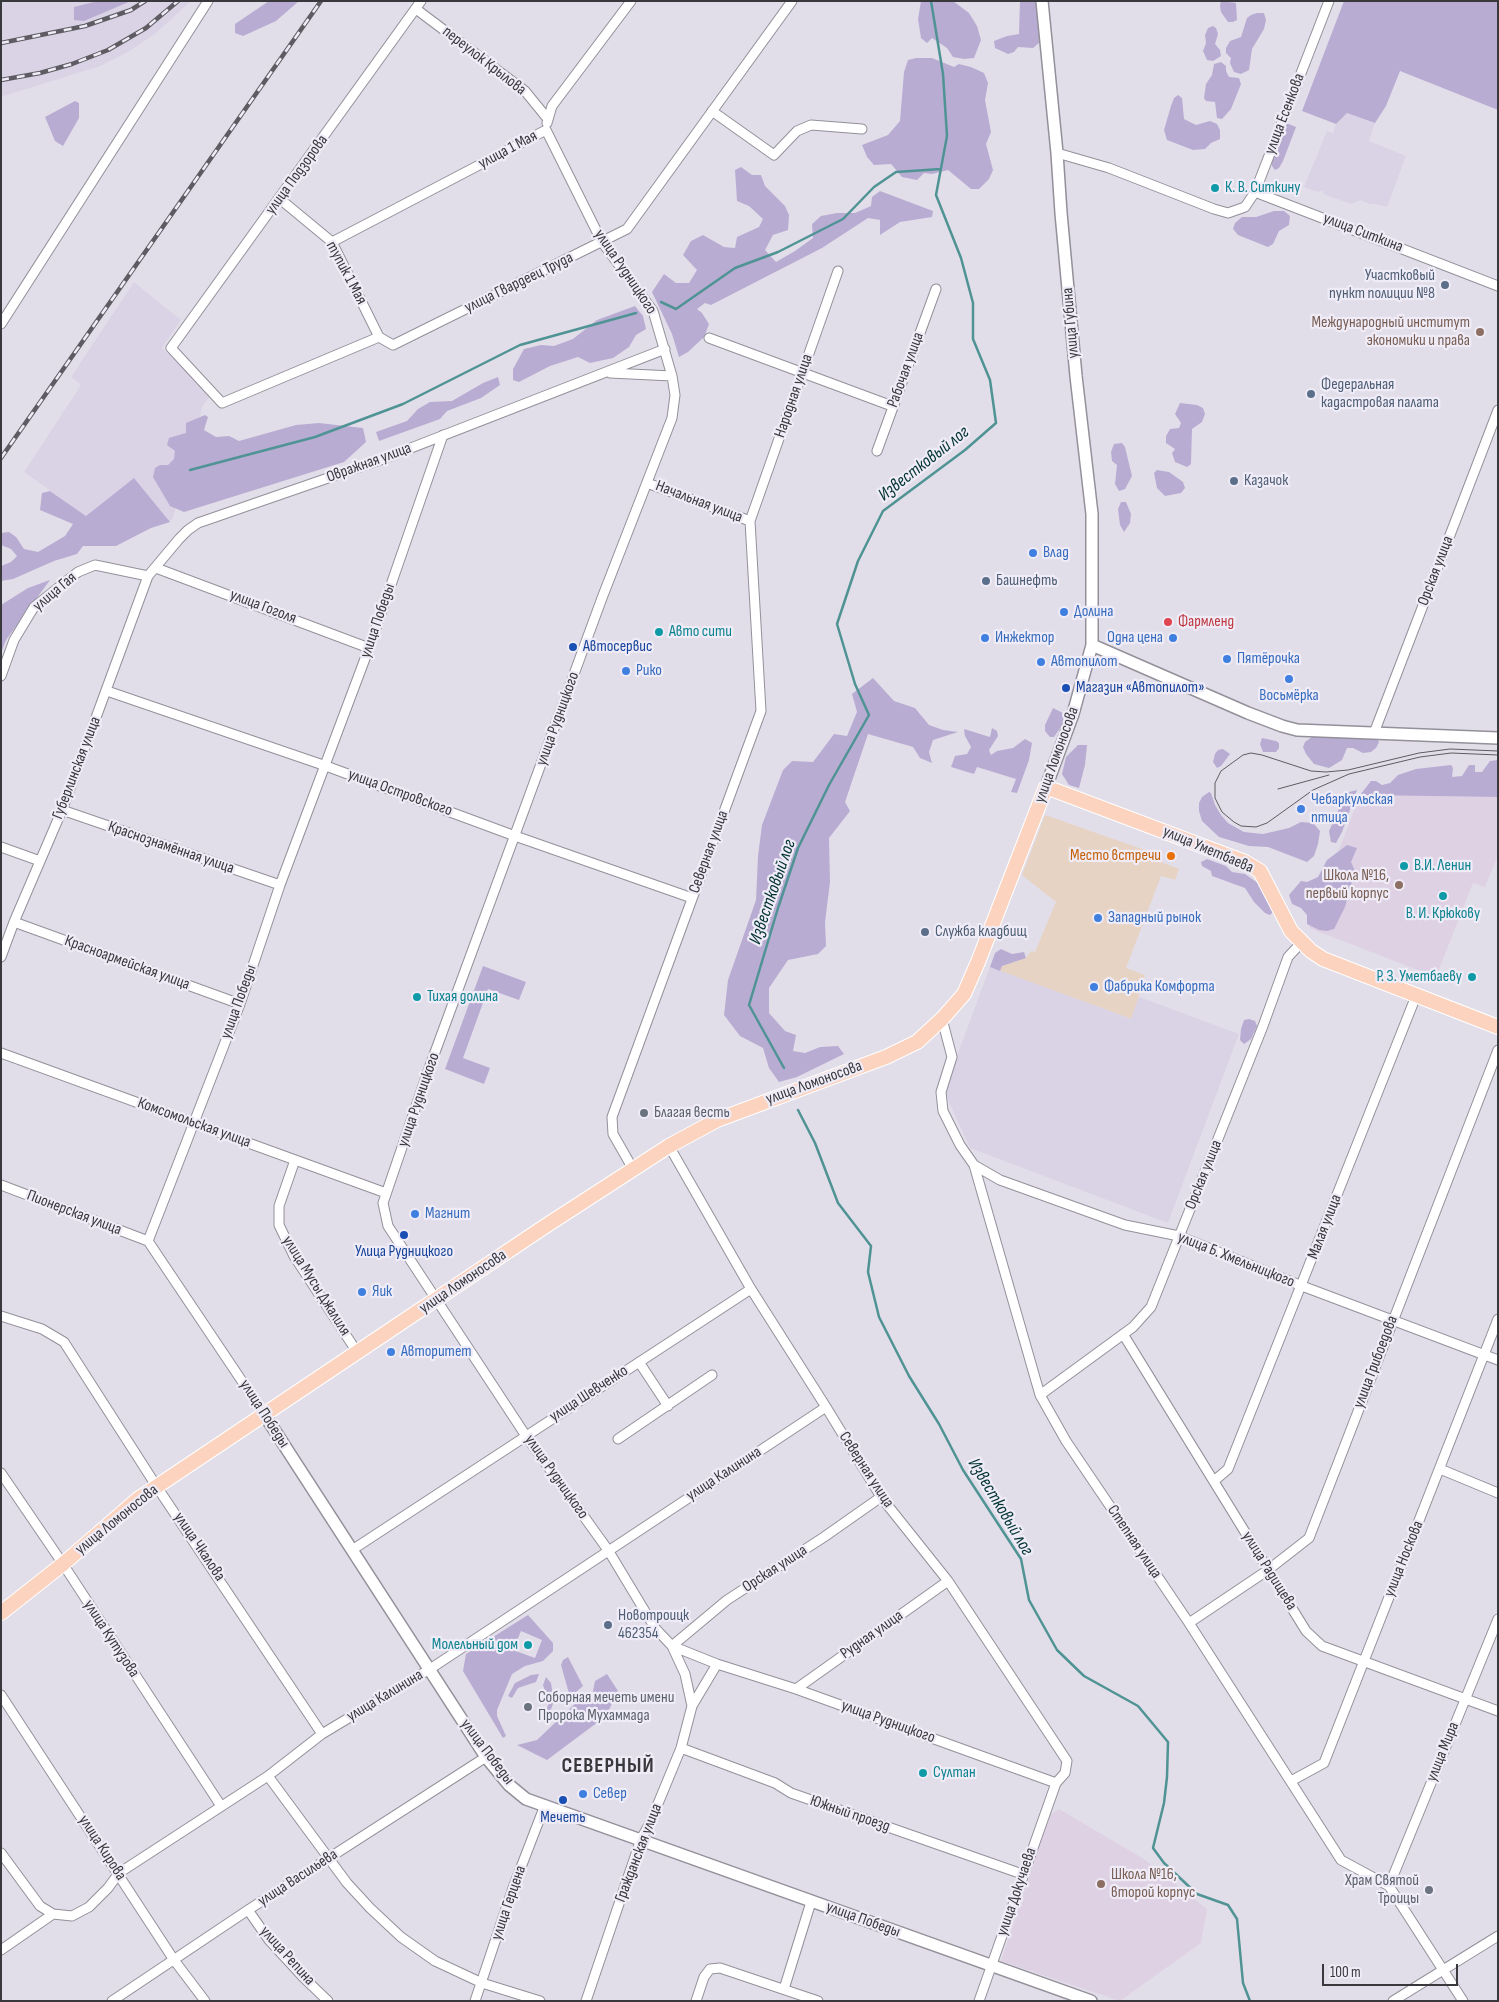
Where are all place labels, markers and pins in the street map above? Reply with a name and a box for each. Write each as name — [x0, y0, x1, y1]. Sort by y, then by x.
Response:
place label: К. В. Ситкину — [1225, 178, 1300, 198]
marker: К. В. Ситкину — [1209, 182, 1221, 194]
place label: Участковый пункт полиции №8 — [1329, 266, 1435, 304]
marker: Участковый пункт полиции №8 — [1439, 279, 1451, 291]
place label: Международный институт экономики и права — [1312, 313, 1470, 351]
marker: Международный институт экономики и права — [1474, 326, 1486, 338]
place label: Федеральная кадастровая палата — [1321, 375, 1439, 413]
marker: Федеральная кадастровая палата — [1305, 388, 1317, 400]
place label: Казачок — [1244, 471, 1288, 491]
marker: Казачок — [1228, 475, 1240, 487]
place label: Влад — [1043, 543, 1069, 563]
marker: Влад — [1027, 547, 1039, 559]
place label: Башнефть — [996, 571, 1058, 591]
marker: Башнефть — [980, 575, 992, 587]
place label: Долина — [1074, 602, 1113, 622]
marker: Долина — [1058, 606, 1070, 618]
place label: Фармленд — [1178, 612, 1234, 632]
marker: Фармленд — [1162, 616, 1174, 628]
place label: Авто сити — [669, 622, 732, 642]
marker: Авто сити — [653, 626, 665, 638]
place label: Инжектор — [995, 628, 1054, 648]
place label: Одна цена — [1107, 628, 1163, 648]
marker: Инжектор — [979, 632, 991, 644]
marker: Одна цена — [1167, 632, 1179, 644]
place label: Автосервис — [583, 637, 652, 657]
marker: Автосервис — [567, 641, 579, 653]
place label: Пятёрочка — [1237, 649, 1300, 669]
place label: Автопилот — [1051, 652, 1117, 672]
marker: Пятёрочка — [1221, 653, 1233, 665]
marker: Автопилот — [1035, 656, 1047, 668]
place label: Рико — [636, 661, 662, 681]
marker: Рико — [620, 665, 632, 677]
marker: Восьмёрка — [1283, 673, 1295, 685]
place label: Магазин «Автопилот» — [1076, 678, 1204, 698]
marker: Магазин «Автопилот» — [1060, 682, 1072, 694]
place label: Восьмёрка — [1259, 686, 1319, 706]
place label: Чебаркульская птица — [1311, 790, 1393, 828]
marker: Чебаркульская птица — [1295, 803, 1307, 815]
place label: Место встречи — [1070, 846, 1161, 866]
marker: Место встречи — [1165, 850, 1177, 862]
place label: В.И. Ленин — [1414, 856, 1471, 876]
marker: В.И. Ленин — [1398, 860, 1410, 872]
place label: Школа №16, первый корпус — [1306, 866, 1389, 904]
marker: Школа №16, первый корпус — [1393, 879, 1405, 891]
marker: В. И. Крюкову — [1437, 890, 1449, 902]
place label: В. И. Крюкову — [1406, 904, 1480, 924]
place label: Западный рынок — [1108, 908, 1201, 928]
marker: Западный рынок — [1092, 912, 1104, 924]
place label: Служба кладбищ — [935, 922, 1027, 942]
marker: Служба кладбищ — [919, 926, 931, 938]
place label: Р. З. Уметбаеву — [1376, 967, 1462, 987]
marker: Р. З. Уметбаеву — [1466, 971, 1478, 983]
place label: Фабрика Комфорта — [1104, 977, 1215, 997]
marker: Фабрика Комфорта — [1088, 981, 1100, 993]
place label: Тихая долина — [427, 987, 498, 1007]
marker: Тихая долина — [411, 991, 423, 1003]
place label: Благая весть — [654, 1103, 730, 1123]
marker: Благая весть — [638, 1107, 650, 1119]
place label: Магнит — [425, 1204, 470, 1224]
marker: Магнит — [409, 1208, 421, 1220]
marker: Улица Рудницкого — [398, 1229, 410, 1241]
place label: Улица Рудницкого — [355, 1242, 453, 1262]
place label: Яик — [372, 1282, 392, 1302]
marker: Яик — [356, 1286, 368, 1298]
place label: Авторитет — [401, 1342, 472, 1362]
marker: Авторитет — [385, 1346, 397, 1358]
place label: Новотроицк 462354 — [618, 1606, 689, 1644]
marker: Новотроицк 462354 — [602, 1619, 614, 1631]
place label: Молельный дом — [432, 1635, 518, 1655]
marker: Молельный дом — [522, 1639, 534, 1651]
place label: Соборная мечеть имени Пророка Мухаммада — [538, 1688, 674, 1726]
marker: Соборная мечеть имени Пророка Мухаммада — [522, 1701, 534, 1713]
place label: Султан — [933, 1763, 976, 1783]
marker: Султан — [917, 1767, 929, 1779]
place label: Север — [593, 1784, 627, 1804]
marker: Север — [577, 1788, 589, 1800]
marker: Мечеть — [557, 1794, 569, 1806]
place label: Мечеть — [540, 1808, 586, 1828]
place label: Школа №16, второй корпус — [1111, 1865, 1196, 1903]
place label: Храм Святой Троицы — [1345, 1871, 1419, 1909]
marker: Школа №16, второй корпус — [1095, 1878, 1107, 1890]
marker: Храм Святой Троицы — [1423, 1884, 1435, 1896]

